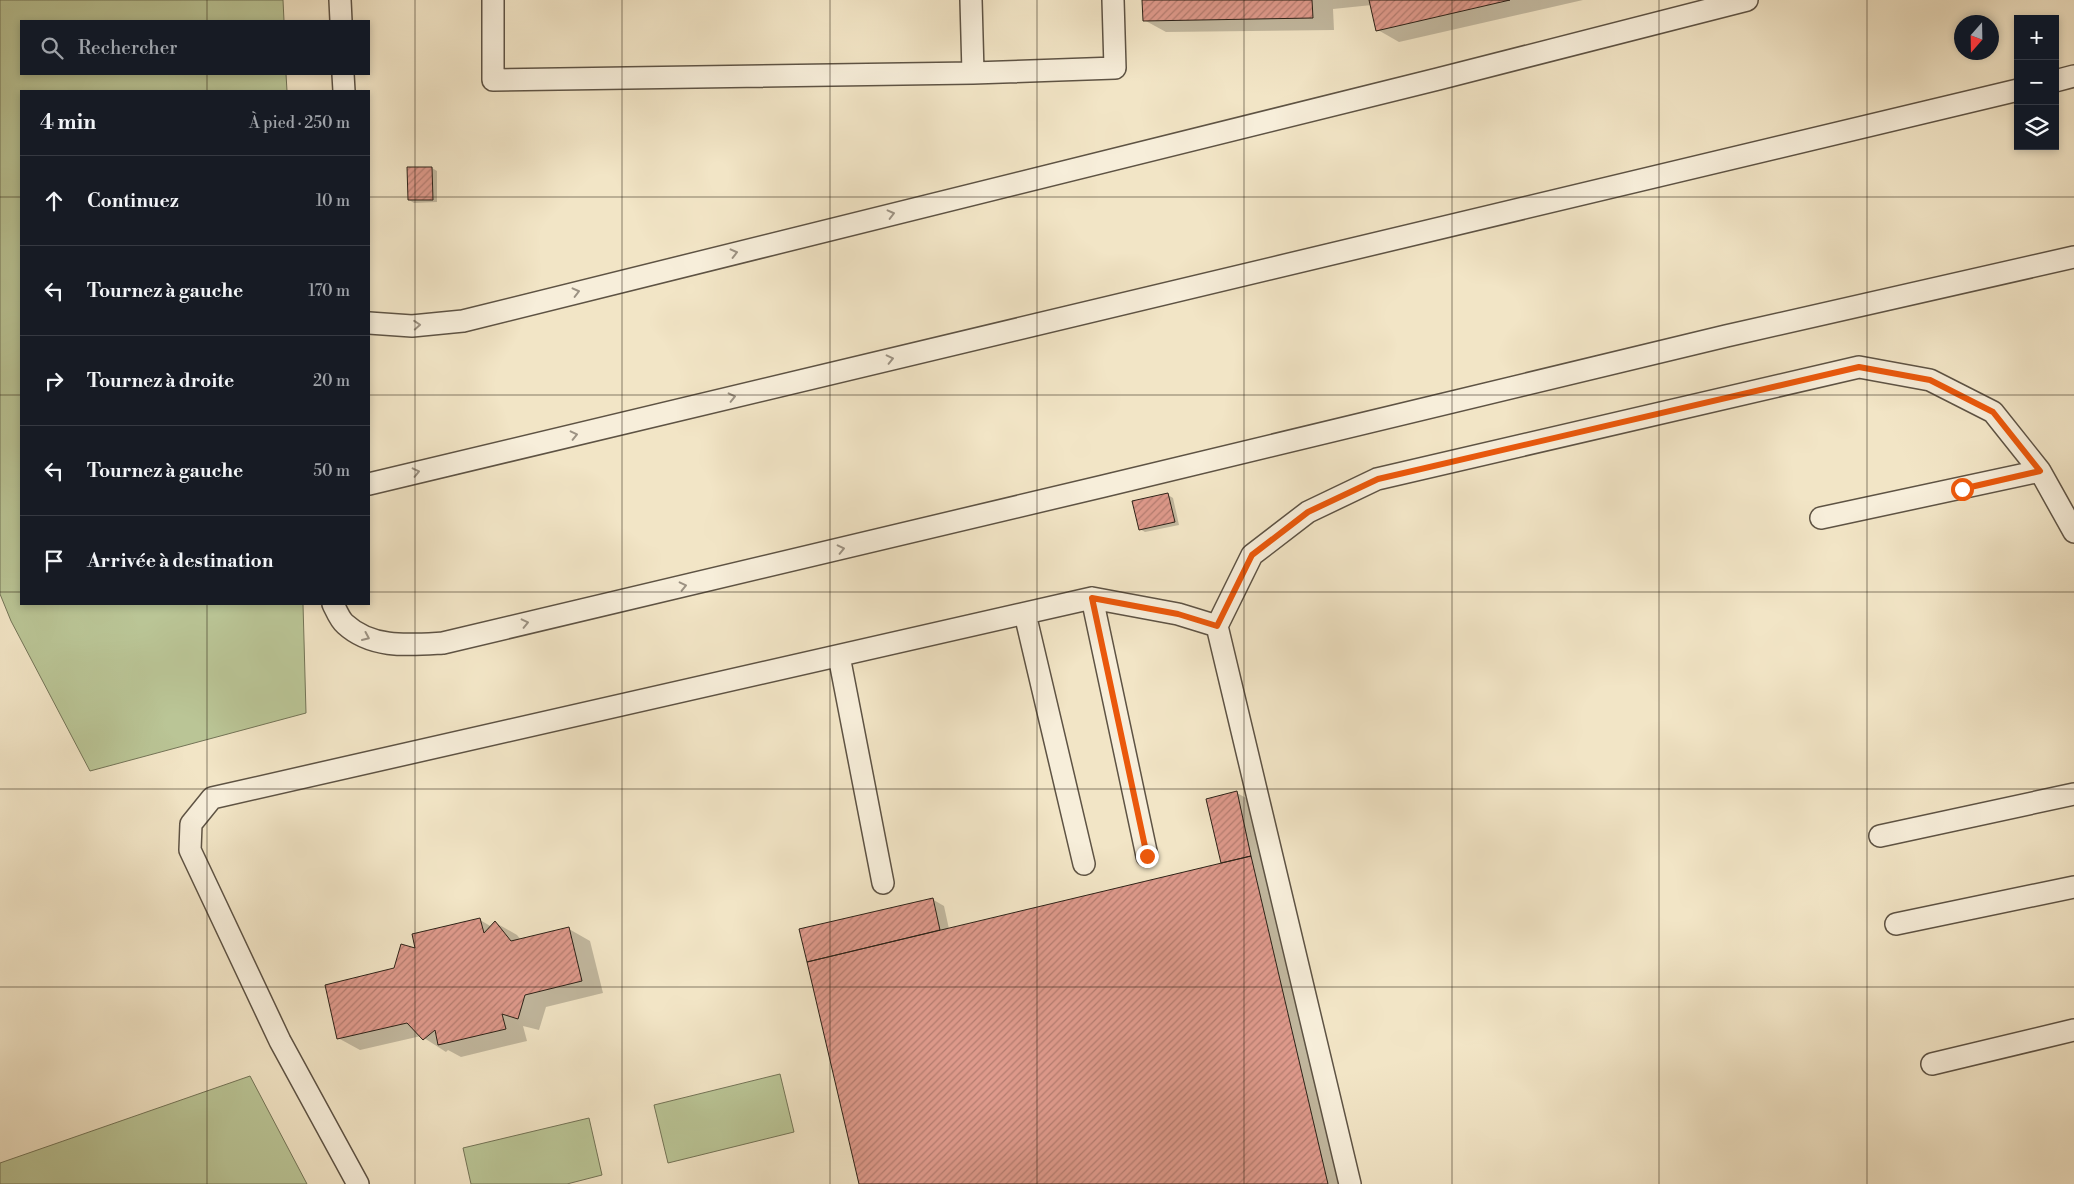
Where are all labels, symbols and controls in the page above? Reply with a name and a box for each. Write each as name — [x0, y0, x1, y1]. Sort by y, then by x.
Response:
north arrow — [1954, 15, 1999, 60]
map controls — [2014, 15, 2059, 150]
button: + — [2014, 15, 2059, 60]
search box — [20, 20, 370, 75]
icon: search — [38, 34, 66, 62]
text: Rechercher — [78, 36, 177, 60]
button: − — [2014, 60, 2059, 105]
button: layers — [2014, 105, 2059, 150]
text: 4 min — [40, 110, 96, 136]
text: À pied · 250 m — [249, 113, 350, 133]
icon: ahead — [40, 187, 68, 215]
text: Continuez — [87, 189, 179, 213]
text: 10 m — [316, 191, 350, 211]
one-way arrow — [887, 209, 895, 219]
one-way arrow — [729, 248, 738, 259]
icon: left — [40, 277, 68, 305]
text: Tournez à gauche — [87, 279, 243, 303]
text: 170 m — [308, 281, 350, 301]
one-way arrow — [572, 288, 580, 298]
one-way arrow — [414, 320, 422, 331]
one-way arrow — [886, 354, 895, 365]
icon: right — [40, 367, 68, 395]
text: Tournez à droite — [87, 369, 234, 393]
text: 20 m — [313, 371, 350, 391]
one-way arrow — [728, 392, 737, 403]
one-way arrow — [570, 430, 579, 441]
icon: left — [40, 457, 68, 485]
text: Tournez à gauche — [87, 459, 243, 483]
text: 50 m — [313, 461, 350, 481]
one-way arrow — [412, 468, 420, 478]
route start — [1951, 478, 1974, 501]
one-way arrow — [837, 544, 846, 555]
icon: arrive — [40, 547, 68, 575]
text: Arrivée à destination — [87, 549, 273, 573]
one-way arrow — [679, 581, 688, 592]
one-way arrow — [520, 618, 529, 629]
one-way arrow — [361, 630, 370, 641]
route end — [1136, 845, 1159, 868]

